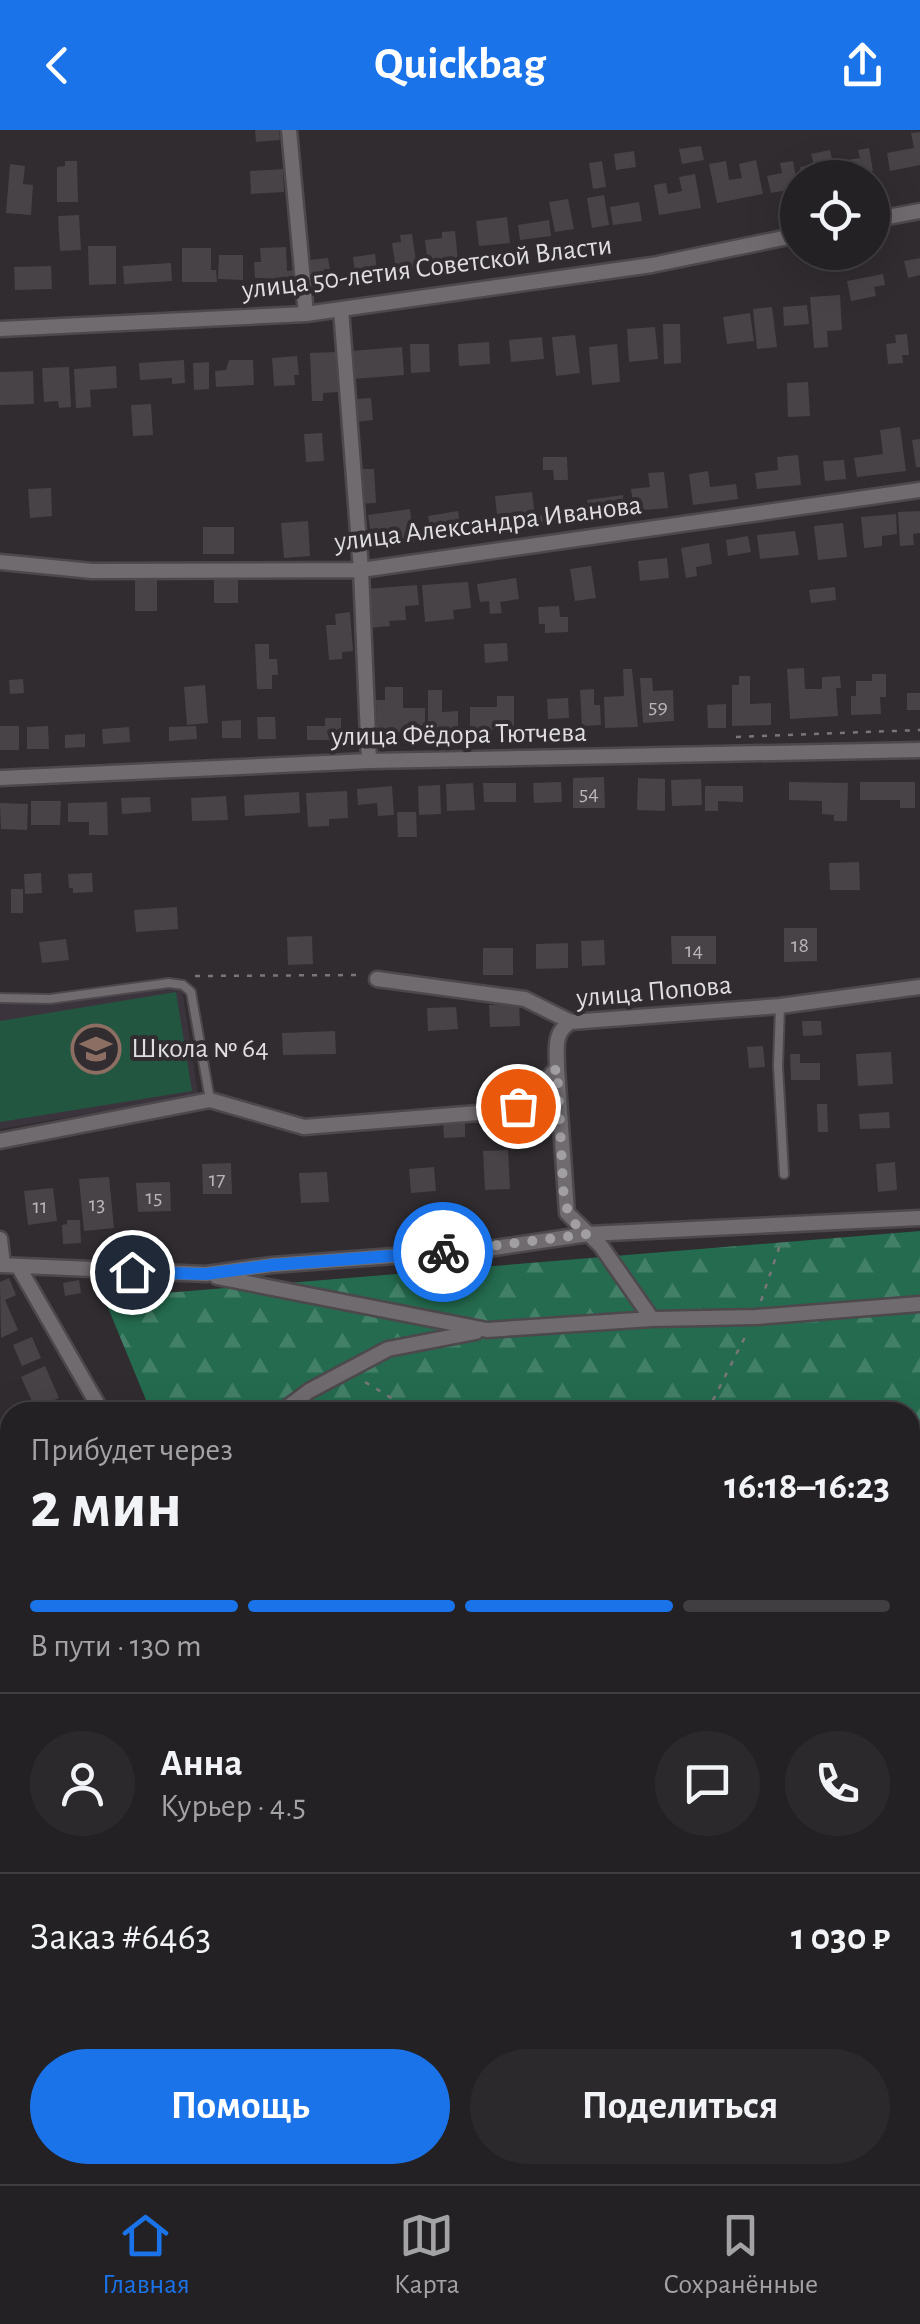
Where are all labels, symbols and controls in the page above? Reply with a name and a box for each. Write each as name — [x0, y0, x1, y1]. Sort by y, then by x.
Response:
icon: back — [30, 38, 85, 93]
icon: share — [835, 38, 890, 93]
text: Quickbag — [374, 42, 546, 87]
map controls — [780, 160, 890, 270]
button: locate — [780, 160, 890, 270]
street label: улица 50-летия Советской Власти — [239, 231, 614, 305]
street label: улица Александра Иванова — [332, 491, 643, 557]
house number: 59 — [648, 695, 668, 717]
street label: улица Фёдора Тютчева — [330, 719, 587, 751]
house number: 54 — [579, 782, 599, 804]
house number: 18 — [791, 934, 809, 956]
house number: 14 — [685, 939, 703, 961]
street label: улица Попова — [574, 971, 733, 1013]
school or university icon: Школа № 64 — [70, 1023, 122, 1075]
place label: Школа № 64 — [131, 1035, 269, 1063]
pin — [476, 1064, 561, 1149]
icon: bag — [491, 1079, 546, 1134]
house number: 17 — [209, 1168, 225, 1190]
house number: 15 — [146, 1186, 162, 1208]
house number: 13 — [89, 1193, 105, 1215]
house number: 11 — [32, 1195, 48, 1217]
courier — [393, 1202, 493, 1302]
icon: bike — [416, 1225, 471, 1280]
pin — [90, 1230, 175, 1315]
icon: home — [105, 1245, 160, 1300]
text: Прибудет через — [30, 1434, 233, 1466]
text: 16:18–16:23 — [724, 1468, 890, 1506]
text: 2 мин — [30, 1474, 182, 1539]
text: В пути · 130 m — [30, 1630, 202, 1662]
button: person — [30, 1731, 135, 1836]
button: chat — [655, 1731, 760, 1836]
button: phone — [785, 1731, 890, 1836]
text: Анна — [160, 1745, 243, 1783]
text: Курьер · 4.5 — [160, 1790, 306, 1822]
text: Заказ #6463 — [30, 1919, 211, 1957]
text: 1 030 ₽ — [791, 1919, 890, 1957]
button: Помощь — [30, 2049, 450, 2164]
button: Поделиться — [470, 2049, 890, 2164]
tab: Главная — [102, 2208, 190, 2302]
tab: Карта — [394, 2208, 459, 2302]
tab: Сохранённые — [663, 2208, 818, 2302]

